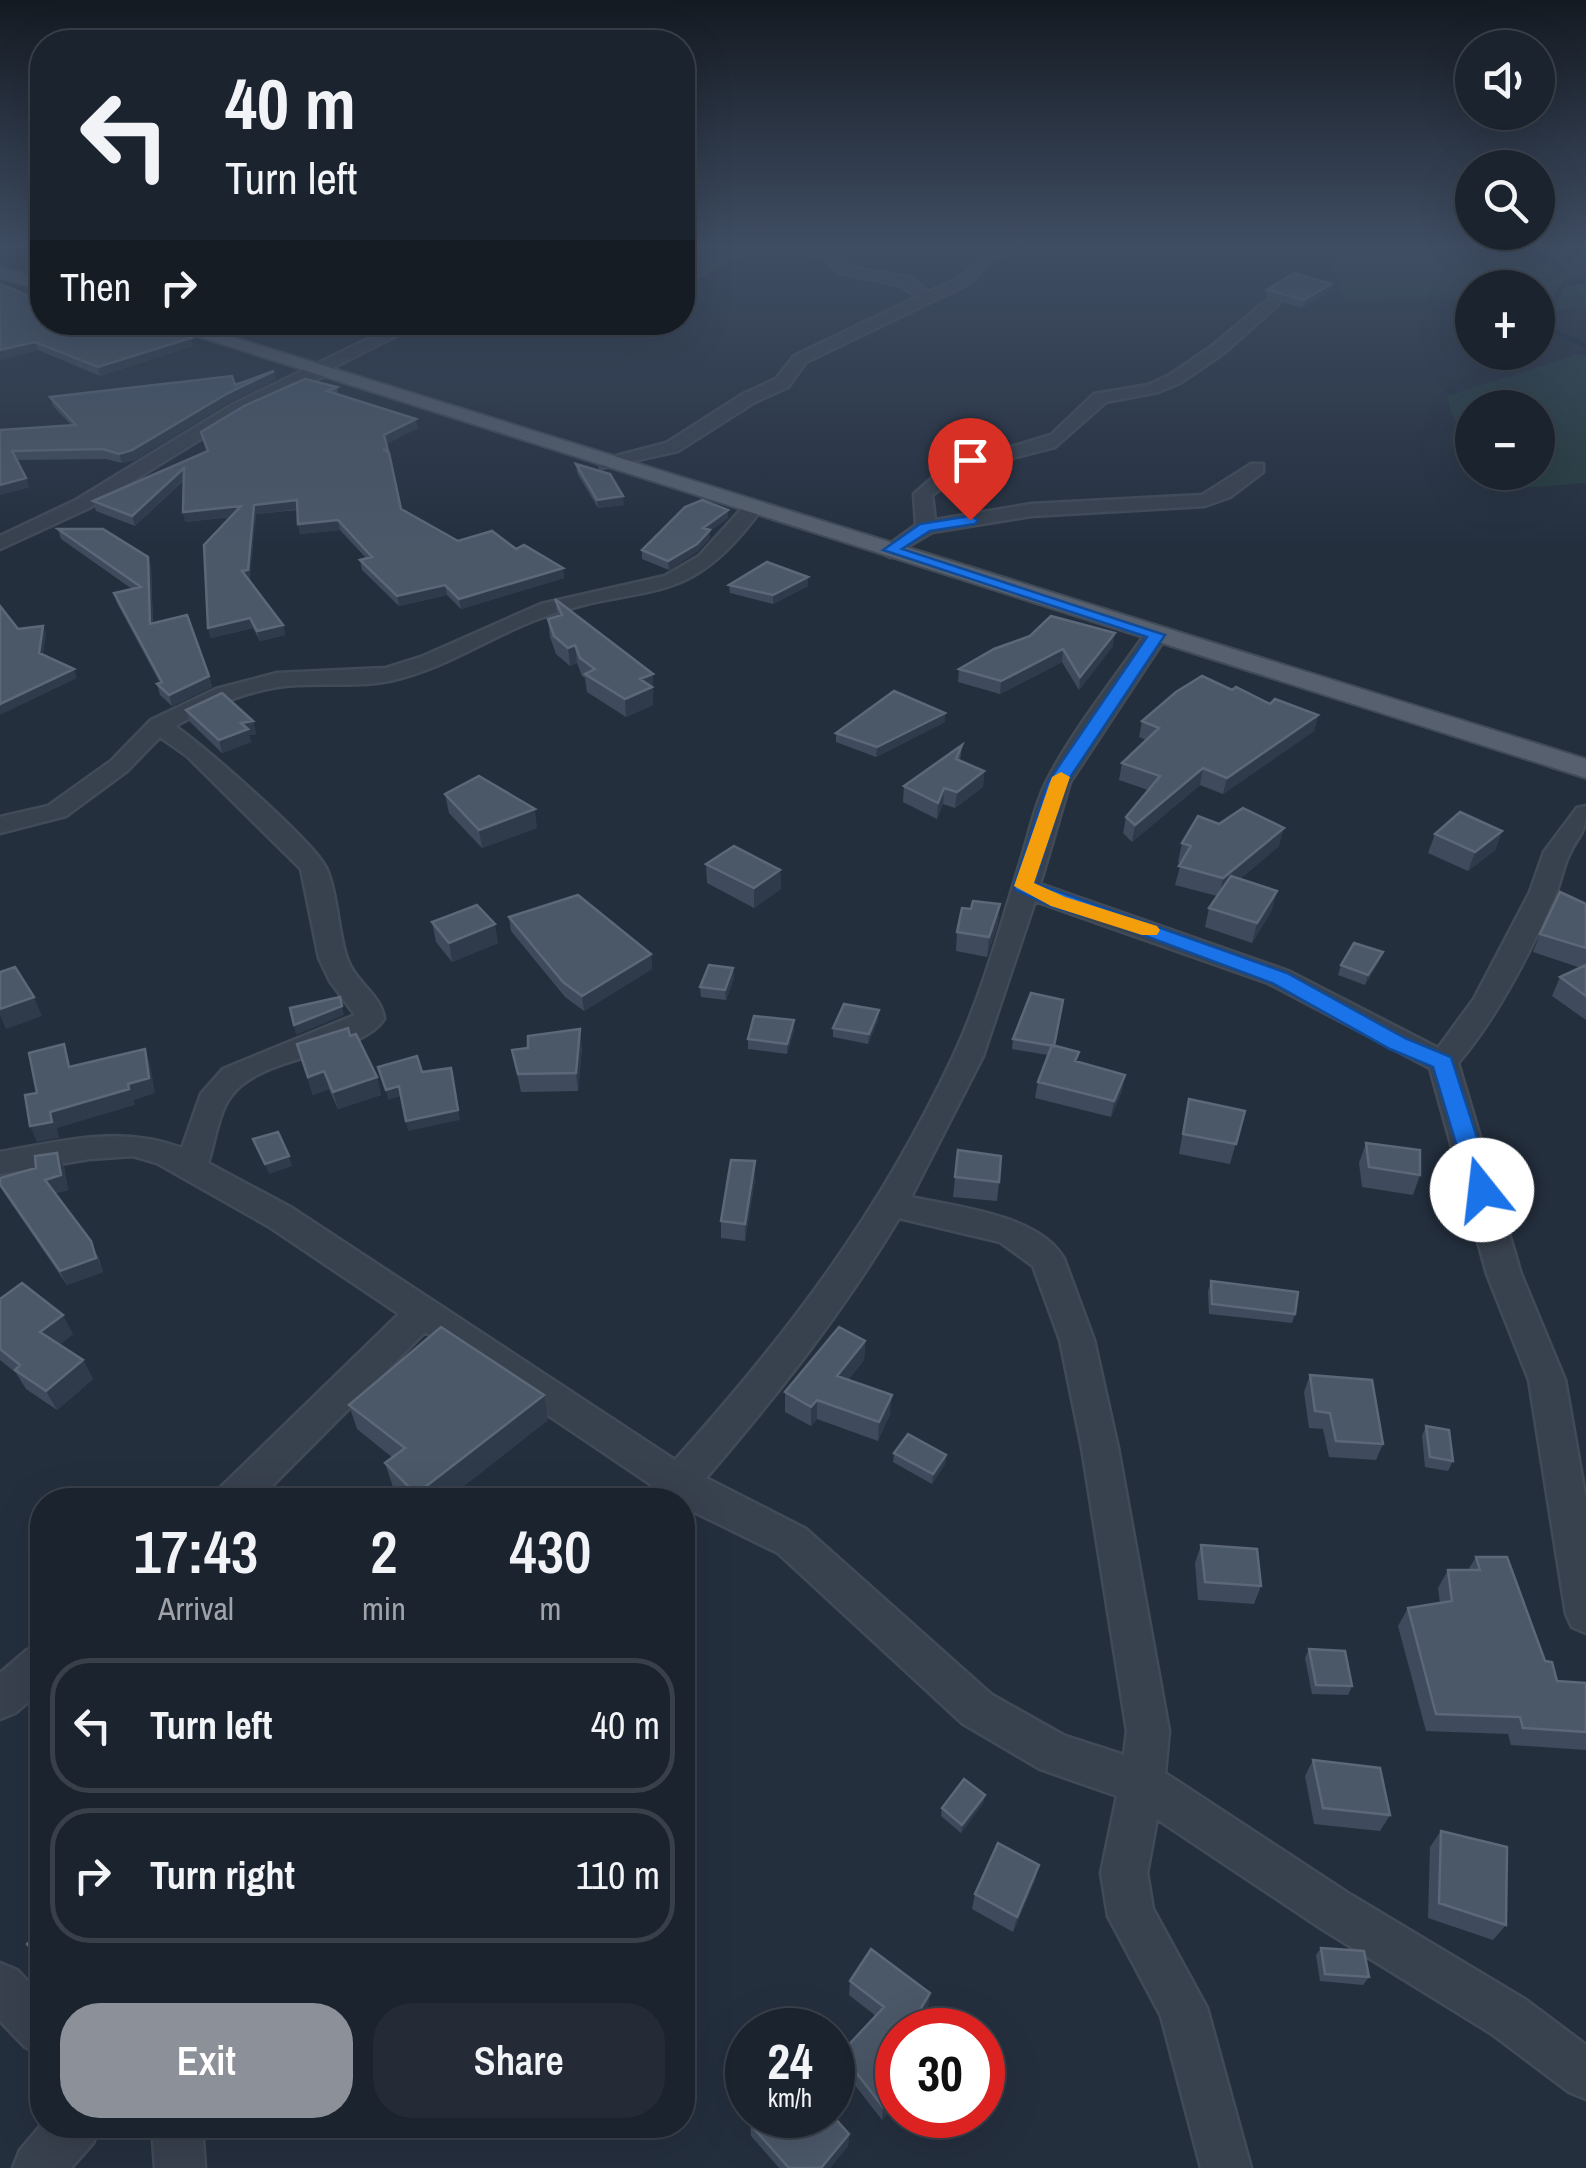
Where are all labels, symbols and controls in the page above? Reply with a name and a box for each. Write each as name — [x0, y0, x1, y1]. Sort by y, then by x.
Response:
map controls — [1455, 30, 1555, 490]
button: sound — [1455, 30, 1555, 130]
text: 40 m — [225, 57, 356, 151]
icon: left — [60, 70, 190, 200]
text: Turn left — [225, 147, 357, 208]
button: search — [1455, 150, 1555, 250]
icon: right — [151, 260, 206, 315]
text: Then — [60, 262, 131, 313]
button: + — [1455, 270, 1555, 370]
button: − — [1455, 390, 1555, 490]
pin — [928, 418, 1013, 521]
icon: arrive — [943, 433, 998, 488]
position arrow — [1430, 1138, 1534, 1242]
text: 17:43 — [134, 1511, 258, 1592]
text: 2 — [370, 1511, 398, 1592]
text: 430 — [509, 1511, 591, 1592]
text: Arrival — [158, 1587, 234, 1630]
text: min — [362, 1587, 406, 1630]
text: m — [539, 1587, 561, 1630]
icon: left — [65, 1698, 120, 1753]
text: Turn left — [150, 1700, 272, 1751]
text: 40 m — [591, 1700, 660, 1751]
icon: right — [65, 1848, 120, 1903]
text: Turn right — [150, 1850, 295, 1901]
text: 110 m — [576, 1850, 660, 1901]
button: Exit — [60, 2003, 353, 2118]
button: Share — [373, 2003, 665, 2118]
speed limit sign: 30 — [875, 2008, 1005, 2138]
text: 24 — [767, 2027, 813, 2095]
text: km/h — [768, 2081, 812, 2115]

